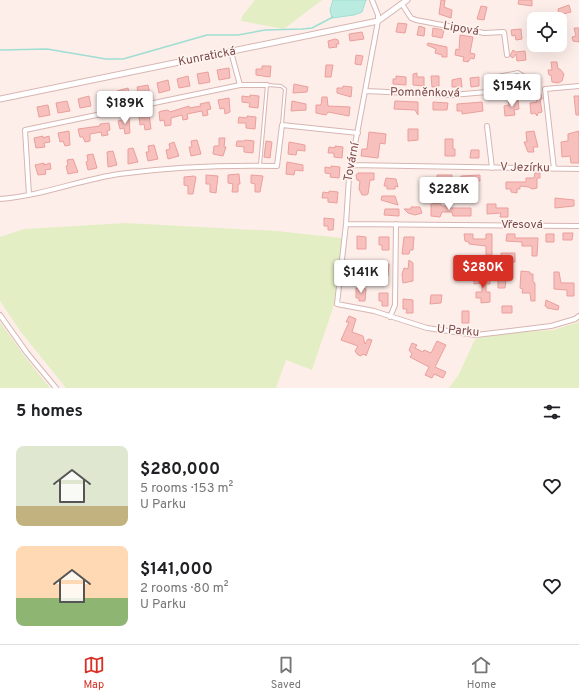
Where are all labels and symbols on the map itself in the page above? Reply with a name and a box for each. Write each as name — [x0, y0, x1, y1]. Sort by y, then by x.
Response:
street label: Lipová — [442, 18, 480, 40]
street label: Kunratická — [177, 44, 237, 70]
pin: $154K — [484, 74, 540, 108]
street label: Pomněnková — [390, 84, 460, 102]
pin: $189K — [97, 91, 153, 125]
street label: Tovární — [340, 140, 364, 183]
street label: V Jezírku — [500, 160, 550, 176]
pin: $228K — [421, 177, 477, 211]
street label: Vřesová — [501, 217, 543, 233]
pin: $280K — [455, 255, 511, 289]
pin: $141K — [333, 260, 389, 294]
street label: U Parku — [436, 321, 480, 341]

